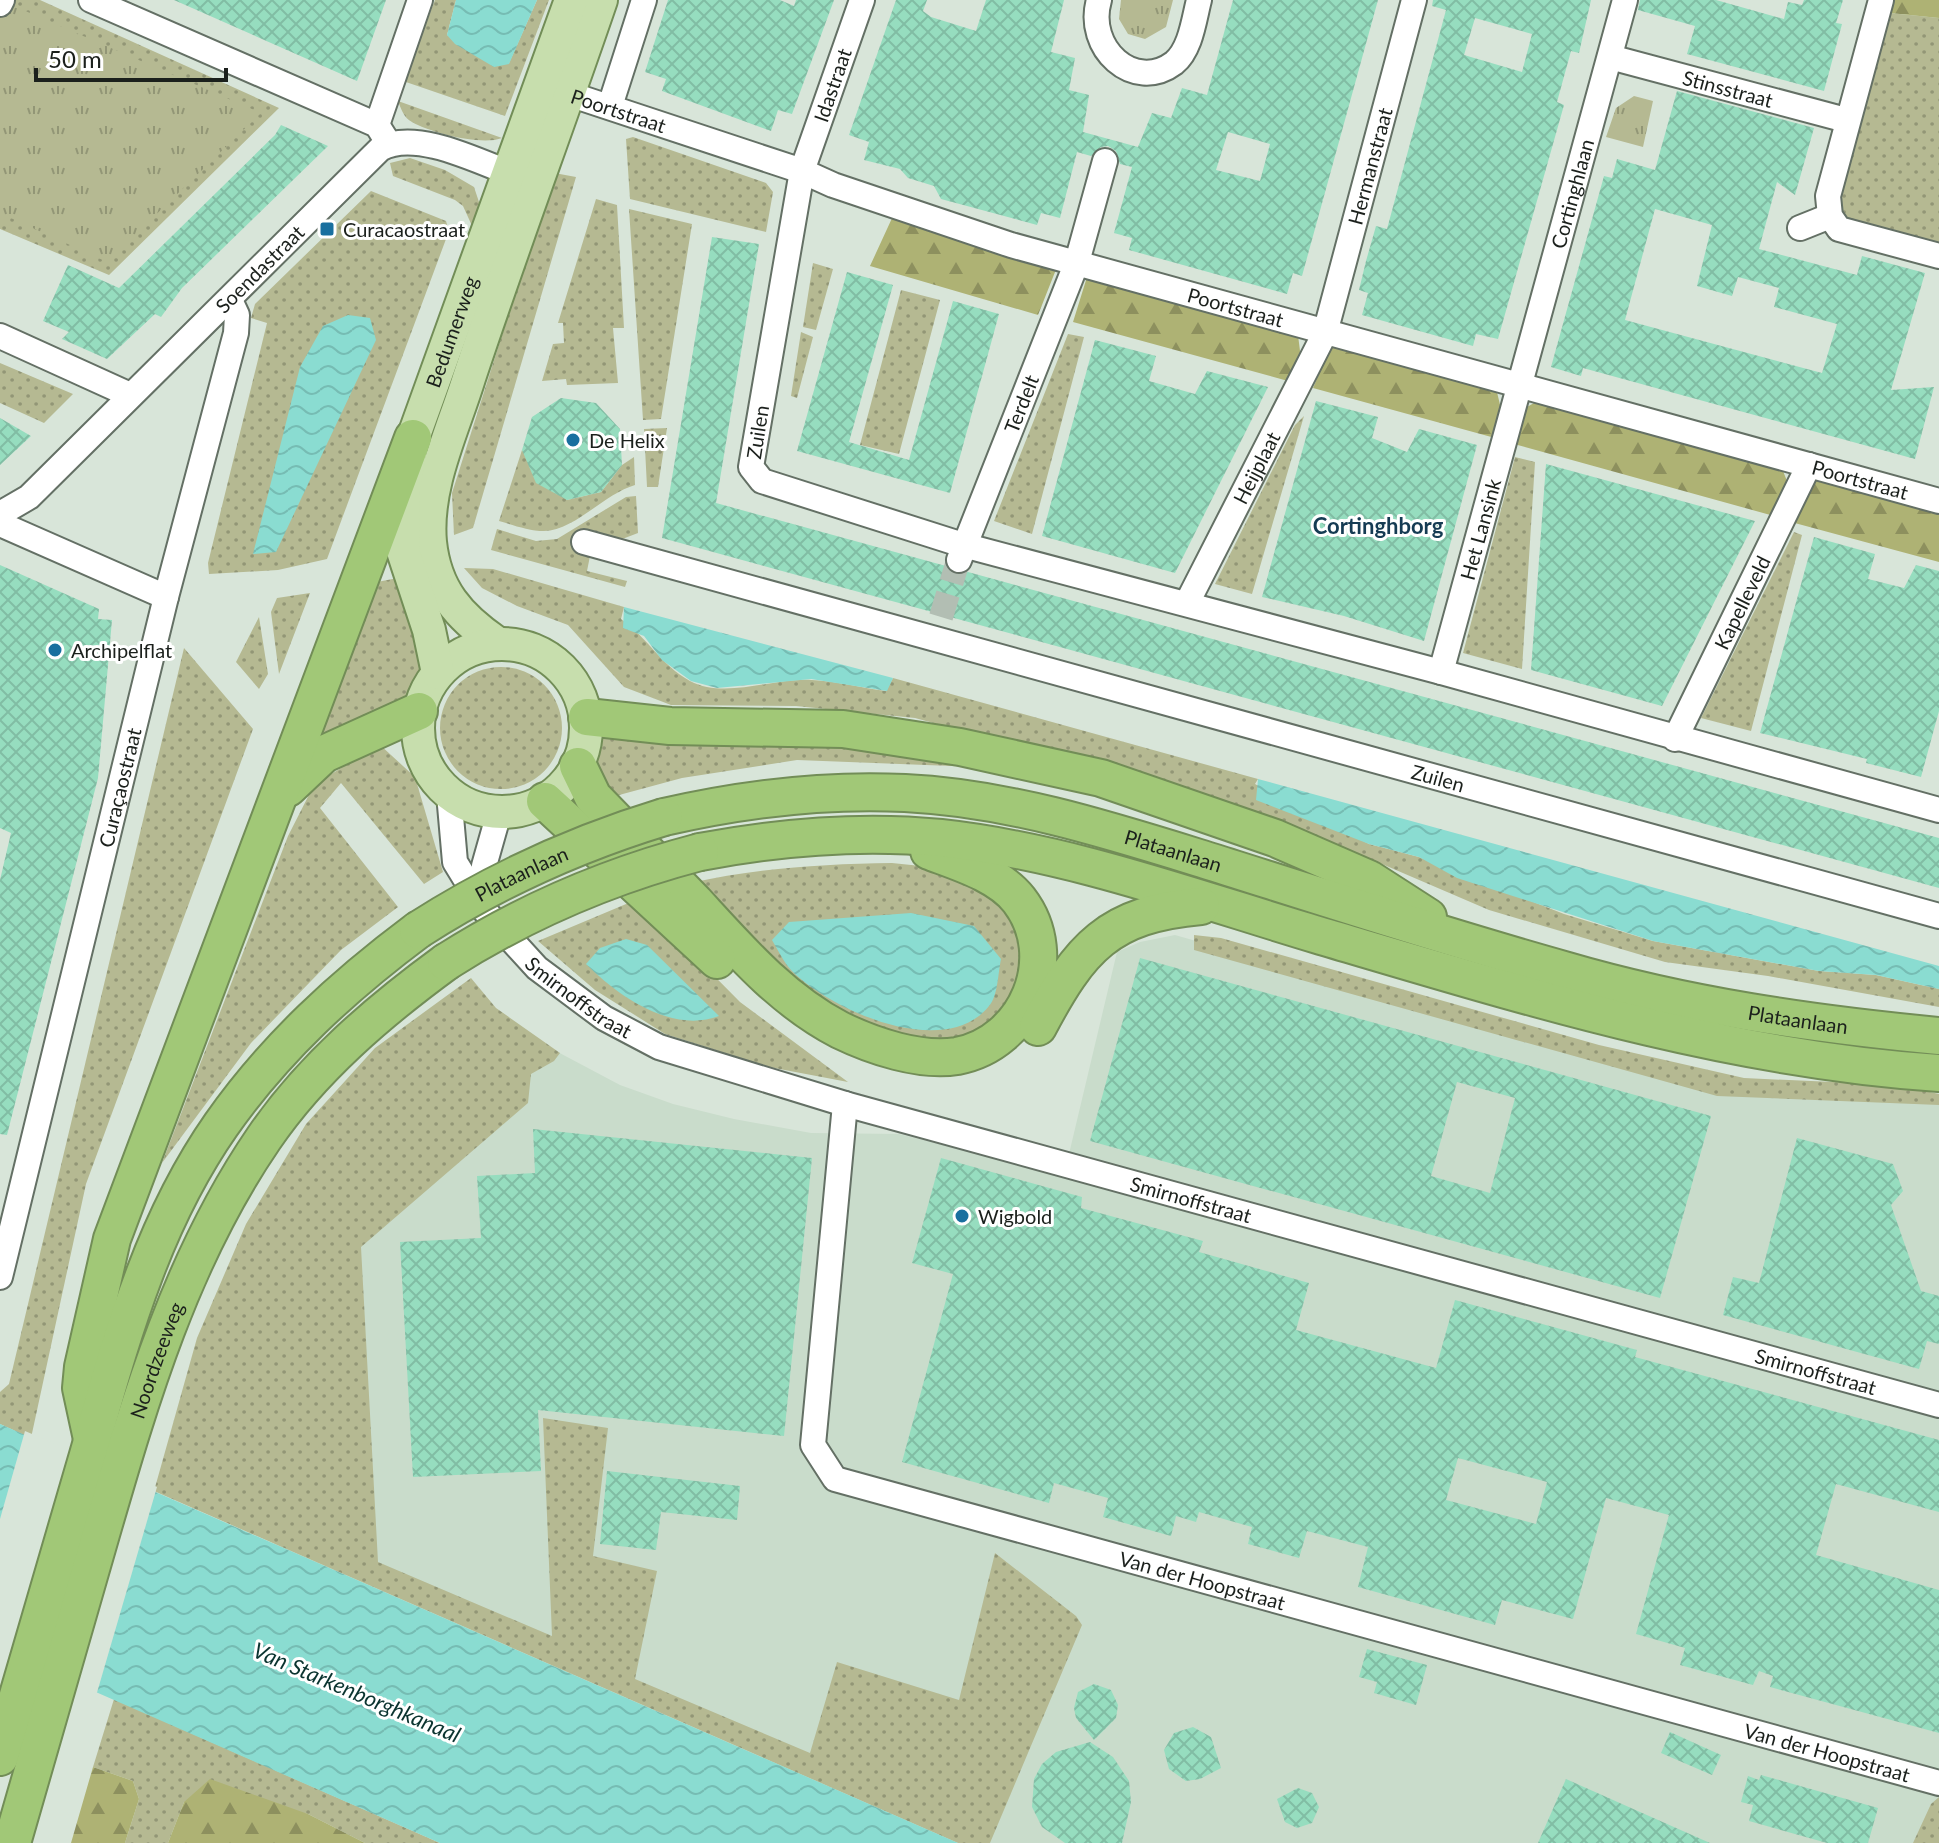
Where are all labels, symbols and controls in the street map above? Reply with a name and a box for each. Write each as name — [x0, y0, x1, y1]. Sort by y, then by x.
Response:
scale bar — [36, 32, 226, 82]
text: 50 m — [48, 44, 102, 73]
street label: Idastraat — [808, 45, 856, 125]
street label: Stinsstraat — [1680, 65, 1776, 112]
street label: Poortstraat — [568, 83, 669, 137]
street label: Hermanstraat — [1342, 105, 1397, 227]
street label: Cortinghlaan — [1546, 136, 1598, 251]
place label: Curacaostraat — [343, 217, 465, 241]
street label: Soendastraat — [210, 220, 309, 318]
marker: Curacaostraat — [318, 220, 336, 238]
street label: Bedumerweg — [420, 273, 482, 391]
street label: Poortstraat — [1185, 282, 1286, 332]
street label: Terdelt — [999, 371, 1043, 436]
street label: Zuilen — [741, 403, 773, 461]
street label: Heijplaat — [1228, 427, 1285, 508]
place label: De Helix — [589, 428, 665, 452]
marker: De Helix — [564, 431, 582, 449]
street label: Poortstraat — [1810, 455, 1911, 504]
street label: Het Lansink — [1455, 475, 1506, 583]
district label: Cortinghborg — [1313, 512, 1444, 539]
street label: Kapelleveld — [1709, 552, 1775, 653]
place label: Archipelflat — [71, 638, 172, 662]
marker: Archipelflat — [46, 641, 64, 659]
street label: Curaçaostraat — [93, 725, 146, 850]
street label: Zuilen — [1409, 759, 1467, 796]
street label: Plataanlaan — [1122, 824, 1225, 876]
street label: Plataanlaan — [470, 841, 571, 906]
street label: Smirnoffstraat — [521, 952, 636, 1043]
street label: Plataanlaan — [1746, 1000, 1849, 1038]
street label: Smirnoffstraat — [1128, 1171, 1254, 1227]
place label: Wigbold — [978, 1204, 1052, 1228]
marker: Wigbold — [953, 1207, 971, 1225]
street label: Noordzeeweg — [124, 1298, 188, 1421]
street label: Smirnoffstraat — [1752, 1343, 1879, 1399]
street label: Van der Hoopstraat — [1117, 1546, 1288, 1614]
water label: Van Starkenborghkanaal — [249, 1636, 465, 1748]
street label: Van der Hoopstraat — [1742, 1718, 1913, 1786]

